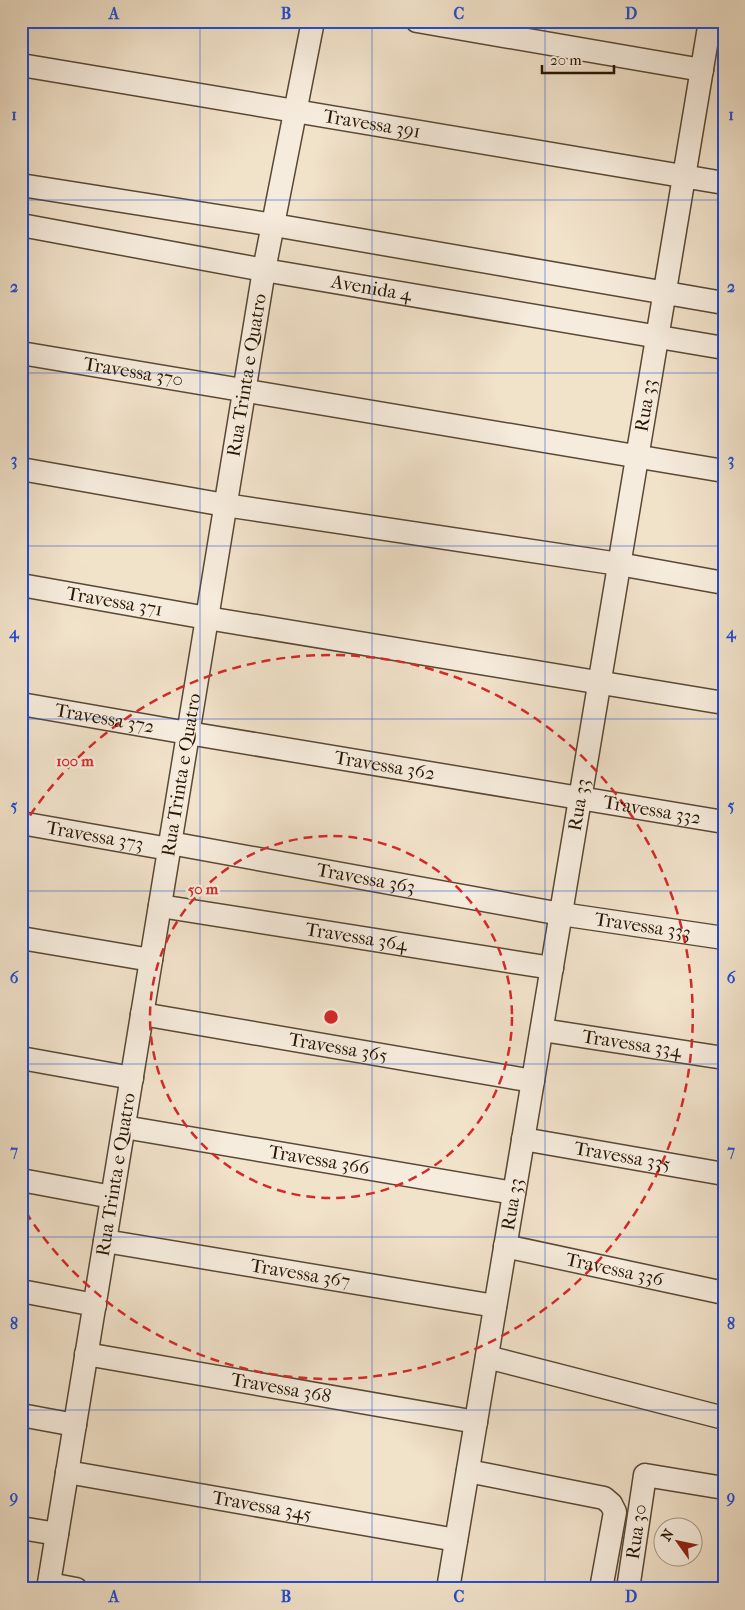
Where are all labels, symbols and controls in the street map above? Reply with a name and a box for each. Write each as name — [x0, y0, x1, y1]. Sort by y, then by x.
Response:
text: A — [108, 4, 120, 23]
text: B — [281, 4, 291, 23]
text: C — [454, 4, 465, 23]
text: D — [625, 4, 637, 23]
scale bar — [542, 42, 615, 74]
text: 20 m — [550, 51, 582, 69]
text: 1 — [11, 105, 17, 124]
street label: Travessa 391 — [322, 105, 422, 143]
text: 1 — [728, 105, 734, 124]
street label: Avenida 4 — [328, 270, 414, 306]
text: 2 — [10, 277, 18, 296]
text: 2 — [727, 277, 735, 296]
street label: Rua Trinta e Quatro — [223, 292, 271, 458]
street label: Travessa 370 — [82, 353, 185, 391]
street label: Rua 33 — [631, 378, 661, 433]
text: 3 — [11, 450, 17, 470]
text: 3 — [728, 450, 734, 470]
street label: Travessa 371 — [65, 582, 164, 621]
text: 4 — [8, 623, 20, 643]
text: 4 — [725, 623, 737, 643]
street label: Rua Trinta e Quatro — [157, 691, 206, 858]
street label: Travessa 372 — [54, 699, 156, 738]
street label: Travessa 362 — [333, 747, 437, 785]
text: 100 m — [56, 752, 94, 770]
street label: Rua 33 — [564, 777, 594, 833]
street label: Travessa 332 — [602, 791, 703, 829]
text: 5 — [11, 796, 18, 815]
text: 5 — [728, 796, 735, 815]
street label: Travessa 373 — [45, 817, 145, 855]
street label: Travessa 363 — [315, 859, 417, 898]
text: 50 m — [188, 880, 219, 898]
street label: Travessa 333 — [593, 908, 692, 944]
street label: Travessa 364 — [304, 918, 410, 956]
text: 6 — [10, 968, 19, 987]
text: 6 — [727, 968, 736, 987]
centre of rings — [322, 1008, 340, 1026]
street label: Travessa 334 — [581, 1025, 684, 1062]
street label: Travessa 365 — [287, 1028, 389, 1067]
street label: Rua Trinta e Quatro — [92, 1091, 140, 1258]
street label: Travessa 335 — [573, 1137, 672, 1176]
text: 7 — [9, 1141, 18, 1160]
street label: Travessa 366 — [267, 1141, 372, 1180]
text: 7 — [726, 1141, 735, 1160]
street label: Rua 33 — [497, 1177, 527, 1232]
street label: Travessa 336 — [564, 1248, 666, 1291]
street label: Travessa 367 — [249, 1254, 352, 1293]
text: 8 — [10, 1314, 18, 1333]
text: 8 — [727, 1314, 735, 1333]
street label: Travessa 368 — [229, 1368, 333, 1408]
text: 9 — [9, 1487, 18, 1507]
street label: Travessa 345 — [211, 1487, 313, 1526]
text: 9 — [726, 1487, 735, 1507]
street label: Rua 30 — [622, 1503, 652, 1561]
north arrow — [652, 1518, 702, 1568]
text: N — [657, 1526, 678, 1544]
text: A — [108, 1587, 120, 1606]
text: B — [281, 1587, 291, 1606]
text: C — [454, 1587, 465, 1606]
text: D — [625, 1587, 637, 1606]

